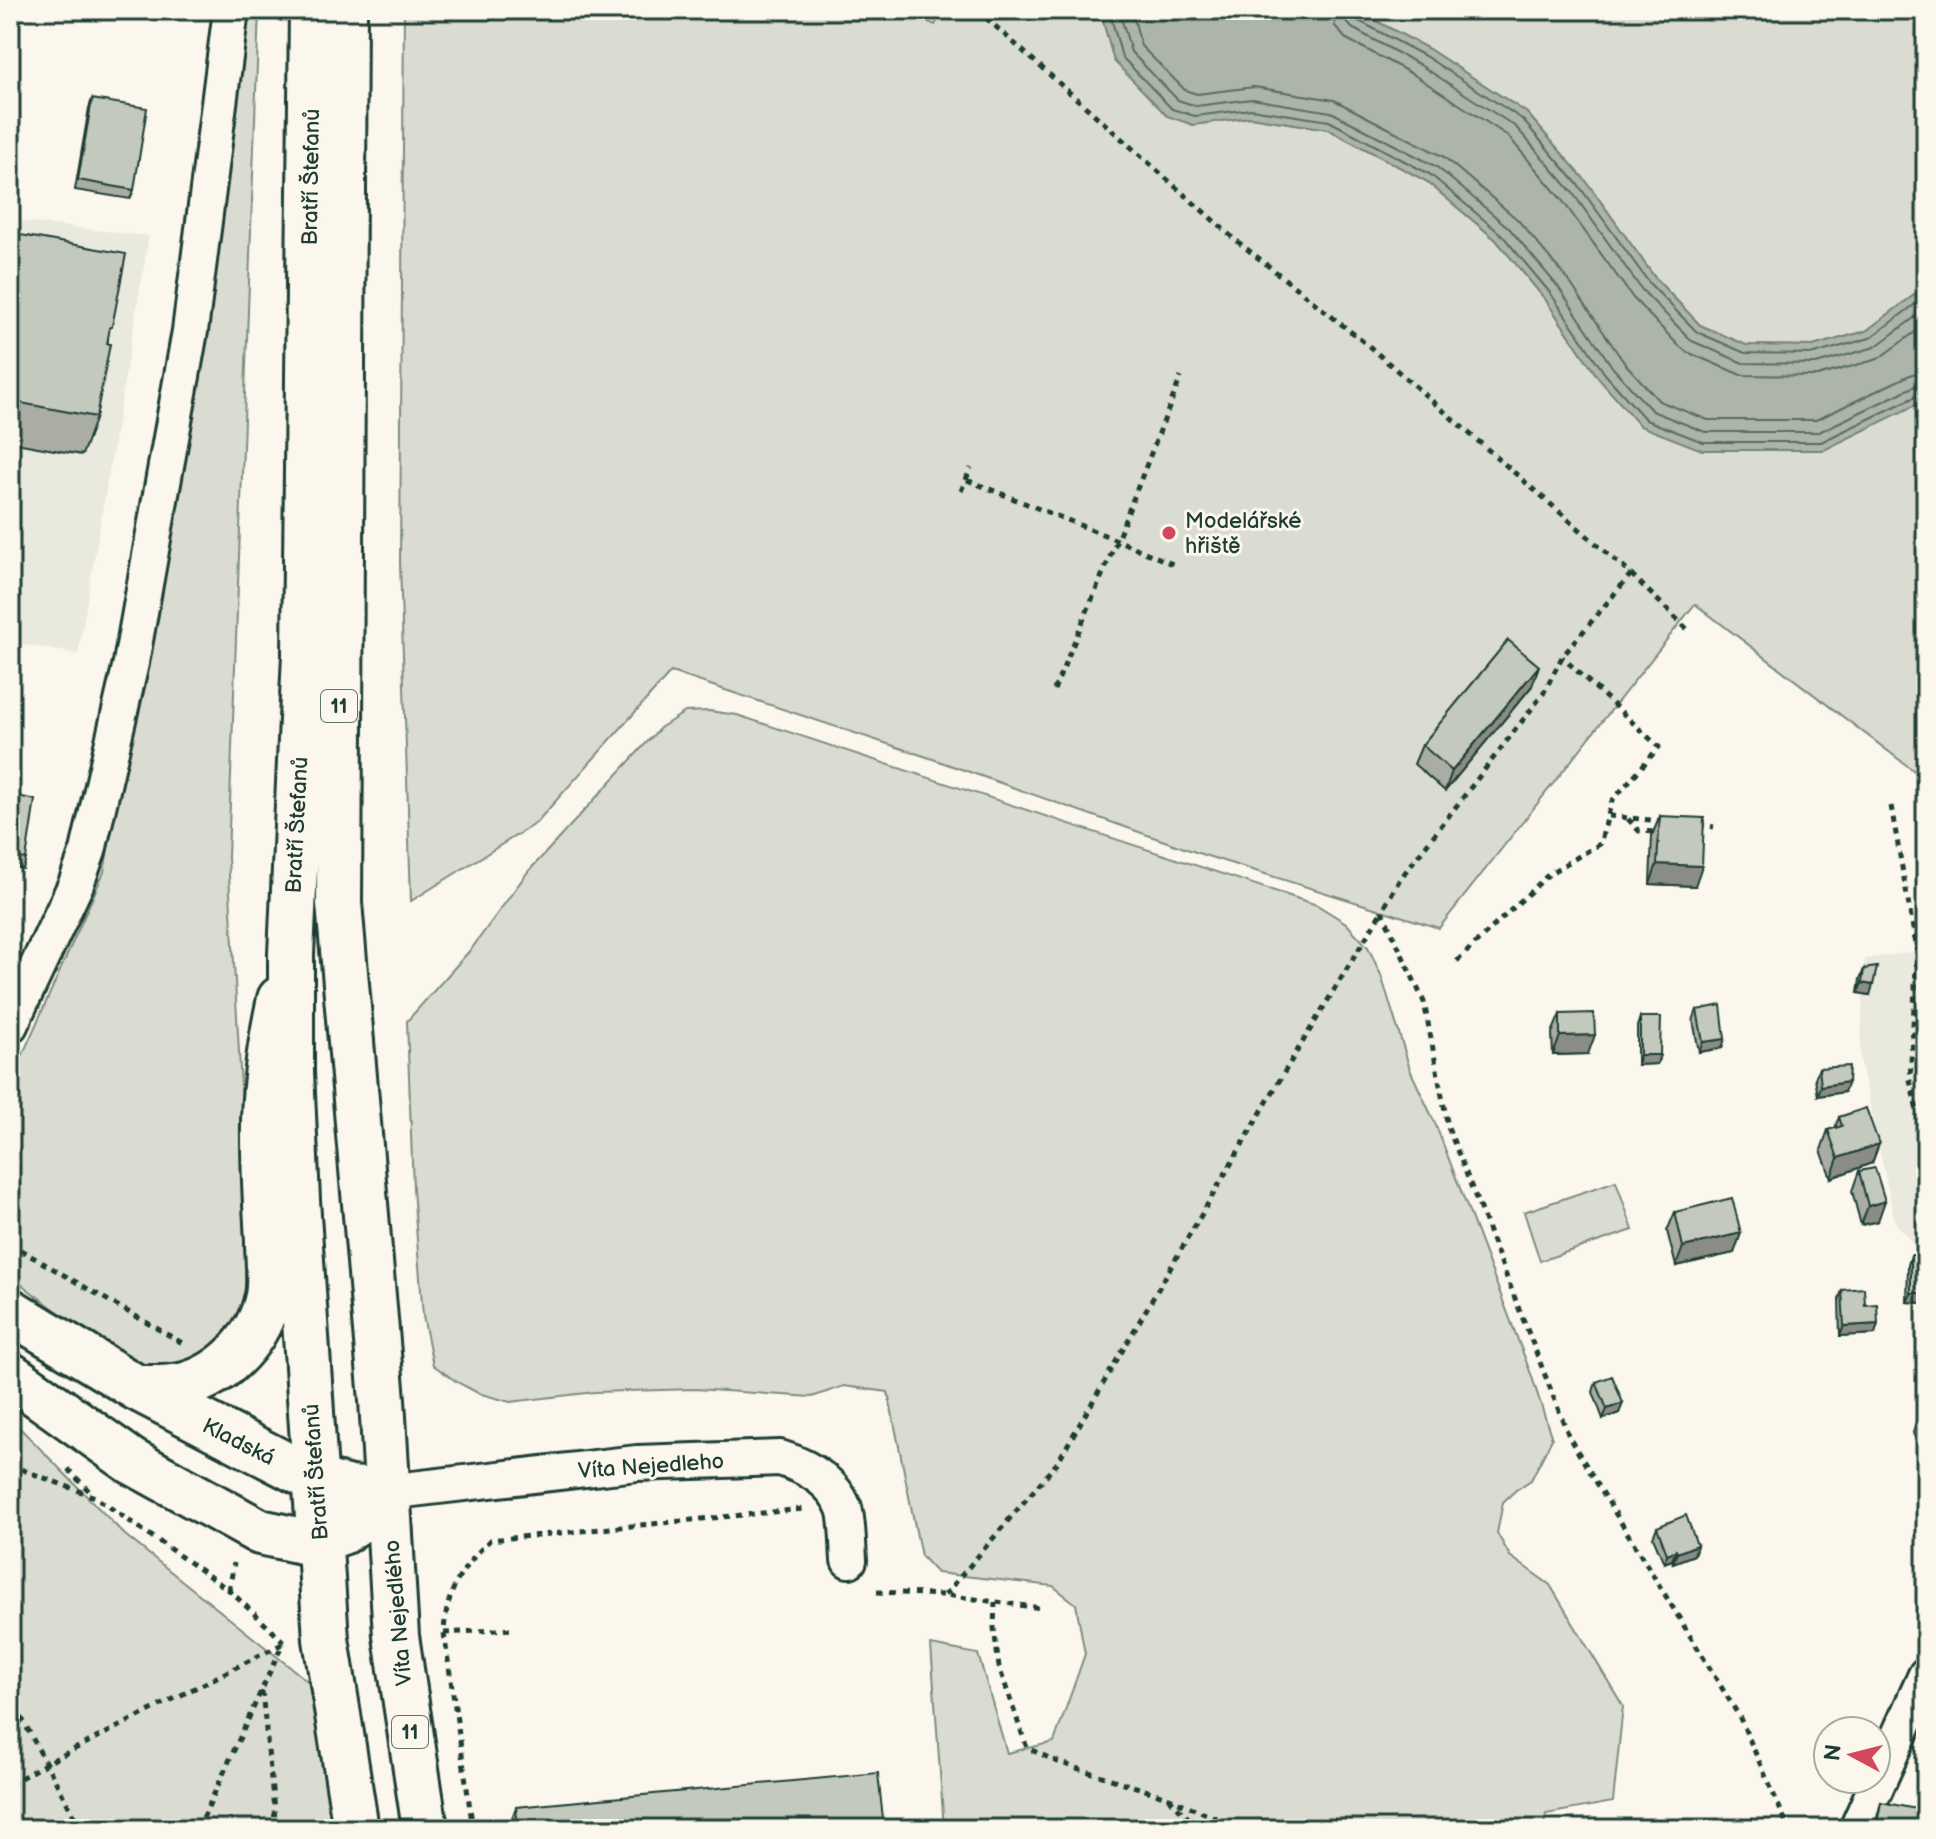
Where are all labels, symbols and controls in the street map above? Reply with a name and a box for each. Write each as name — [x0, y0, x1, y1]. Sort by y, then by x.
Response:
street label: Bratří Štefanů — [297, 108, 326, 246]
place label: Modelářské hřiště — [1185, 508, 1302, 560]
marker: Modelářské hřiště — [1160, 524, 1178, 542]
road number: 11 — [321, 690, 357, 722]
street label: Bratří Štefanů — [280, 756, 315, 894]
street label: Bratří Štefanů — [298, 1403, 335, 1541]
street label: Kladská — [198, 1413, 279, 1472]
street label: Víta Nejedleho — [577, 1448, 725, 1485]
street label: Víta Nejedlého — [379, 1539, 418, 1687]
north arrow — [1812, 1715, 1892, 1795]
road number: 11 — [392, 1716, 428, 1748]
text: N — [1819, 1743, 1848, 1763]

